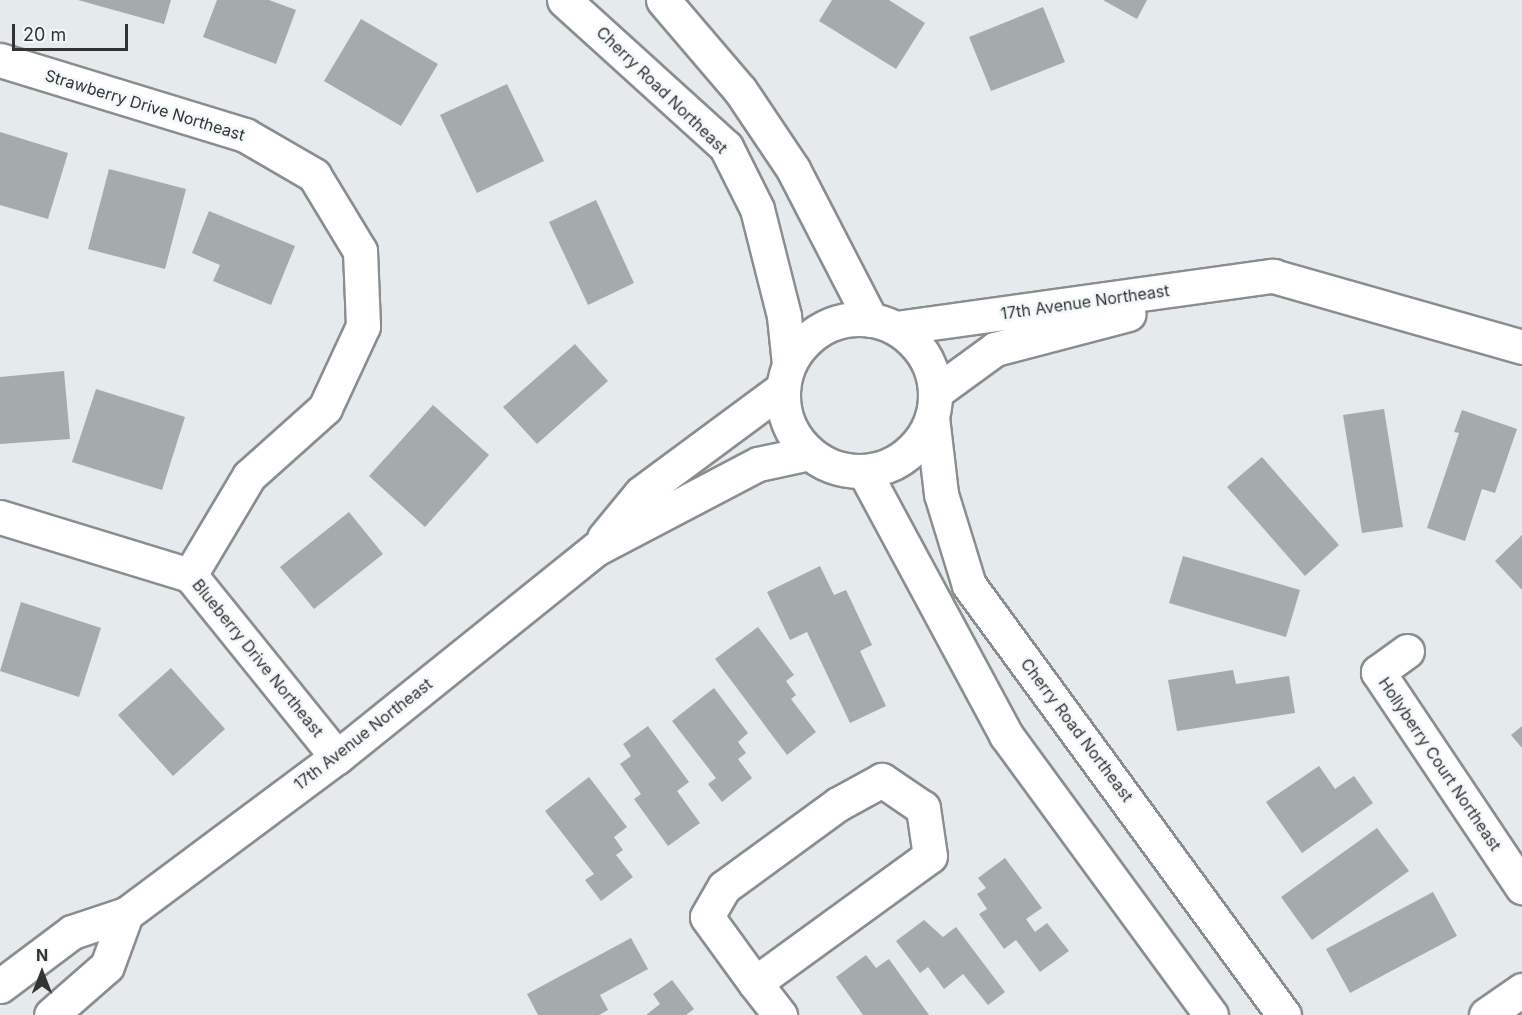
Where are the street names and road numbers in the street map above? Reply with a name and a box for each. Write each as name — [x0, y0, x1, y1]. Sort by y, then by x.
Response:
street label: Cherry Road Northeast — [593, 23, 731, 157]
street label: Strawberry Drive Northeast — [43, 65, 247, 145]
street label: 17th Avenue Northeast — [999, 281, 1171, 323]
street label: Blueberry Drive Northeast — [188, 575, 328, 741]
street label: Cherry Road Northeast — [1017, 655, 1137, 805]
street label: 17th Avenue Northeast — [290, 674, 436, 794]
street label: Hollyberry Court Northeast — [1375, 674, 1505, 854]

